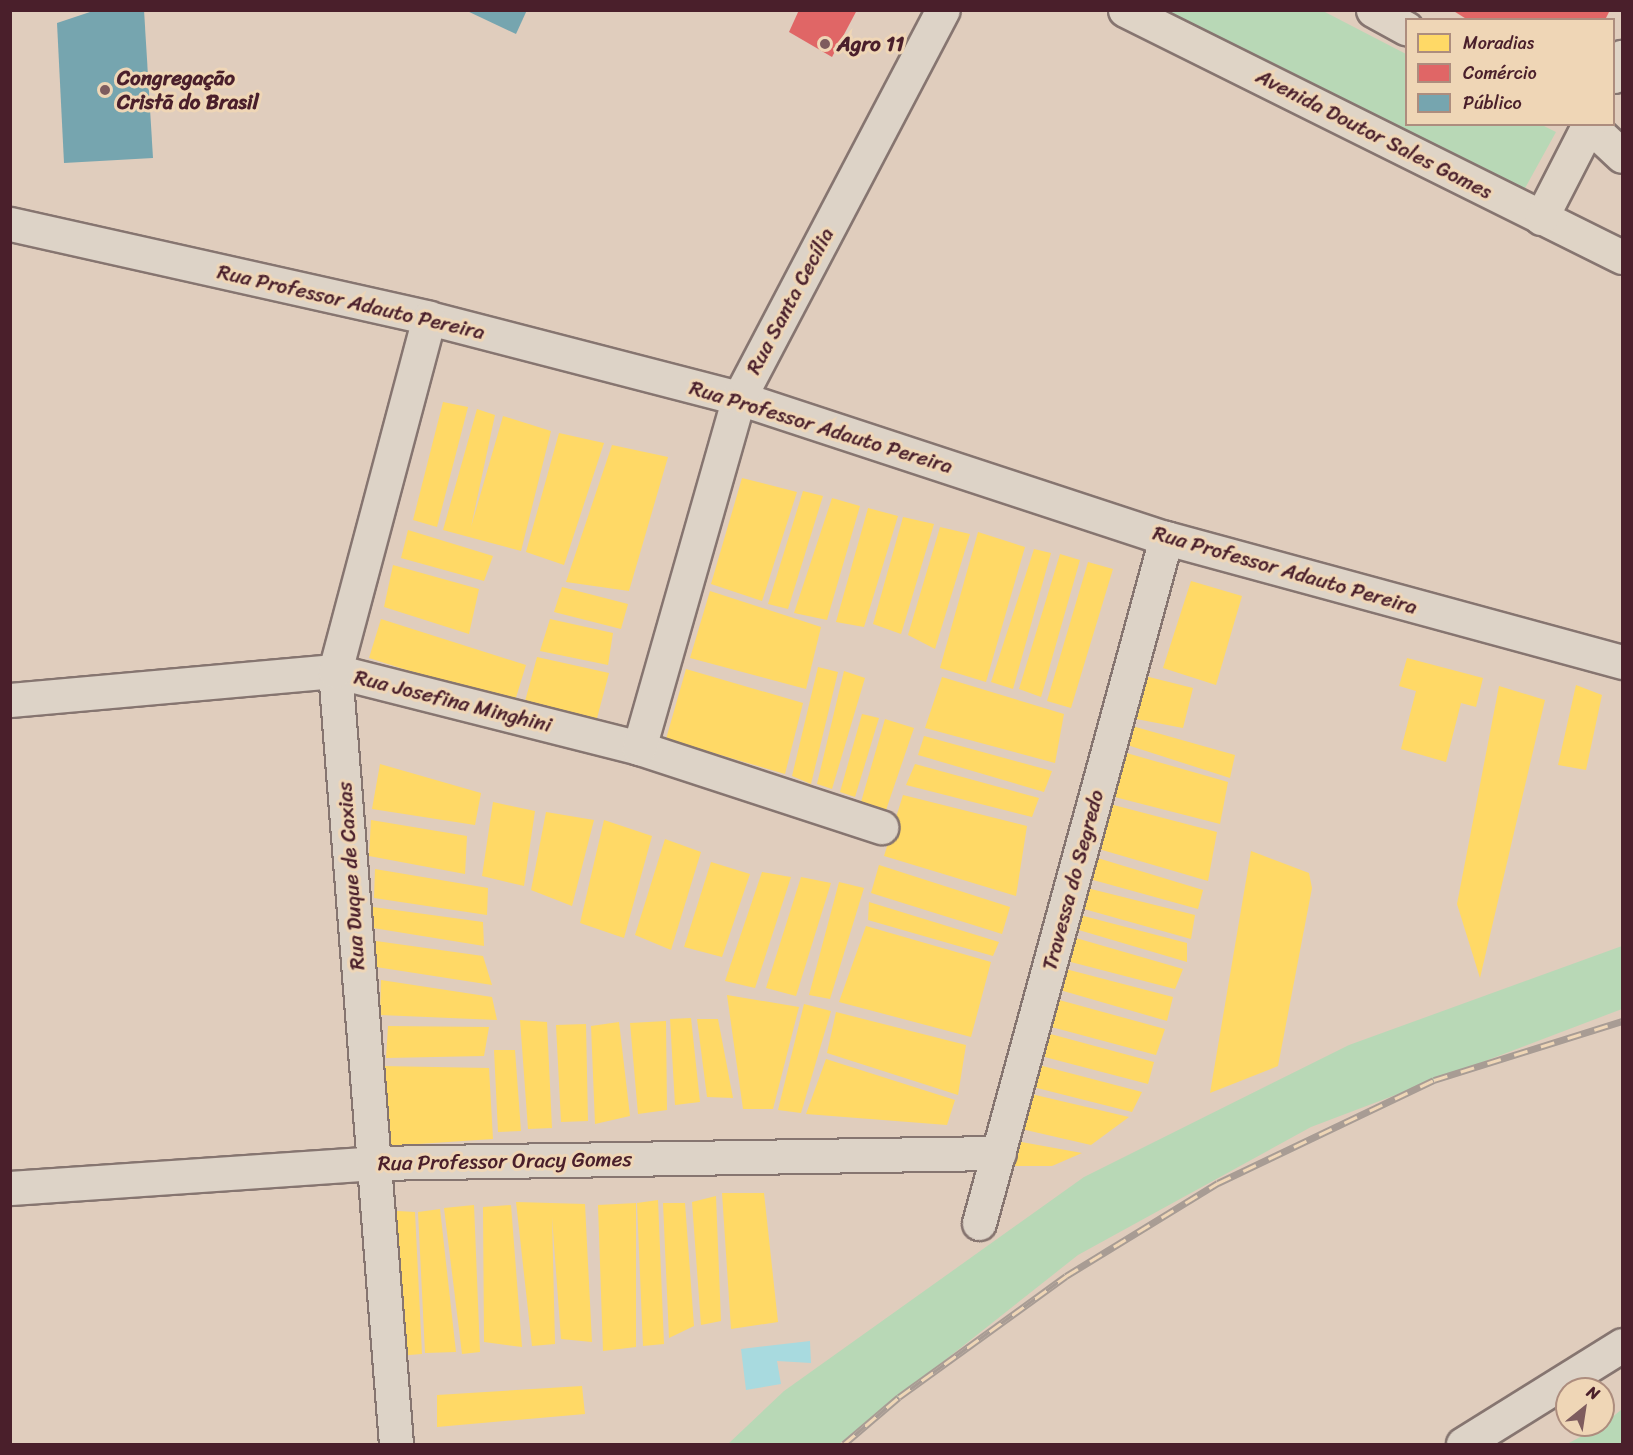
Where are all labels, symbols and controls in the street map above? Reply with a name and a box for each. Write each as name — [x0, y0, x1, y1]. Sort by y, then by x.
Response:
legend — [1405, 18, 1615, 126]
text: Moradias — [1463, 27, 1534, 59]
place label: Agro 11 — [837, 31, 904, 57]
marker: Agro 11 — [818, 37, 832, 51]
text: Comércio — [1463, 57, 1537, 89]
street label: Avenida Doutor Sales Gomes — [1251, 63, 1497, 205]
place label: Congregação Cristã do Brasil — [117, 65, 260, 115]
marker: Congregação Cristã do Brasil — [98, 83, 112, 97]
text: Público — [1463, 87, 1522, 119]
street label: Rua Santa Cecília — [741, 223, 839, 379]
street label: Rua Professor Adauto Pereira — [215, 259, 487, 345]
street label: Rua Professor Adauto Pereira — [686, 375, 956, 479]
street label: Rua Professor Adauto Pereira — [1150, 520, 1420, 620]
street label: Rua Josefina Minghini — [352, 664, 554, 738]
street label: Rua Duque de Caxias — [332, 781, 370, 971]
street label: Travessa do Segredo — [1037, 787, 1109, 973]
street label: Rua Professor Oracy Gomes — [378, 1146, 632, 1176]
north arrow — [1555, 1377, 1615, 1437]
text: N — [1581, 1377, 1605, 1408]

